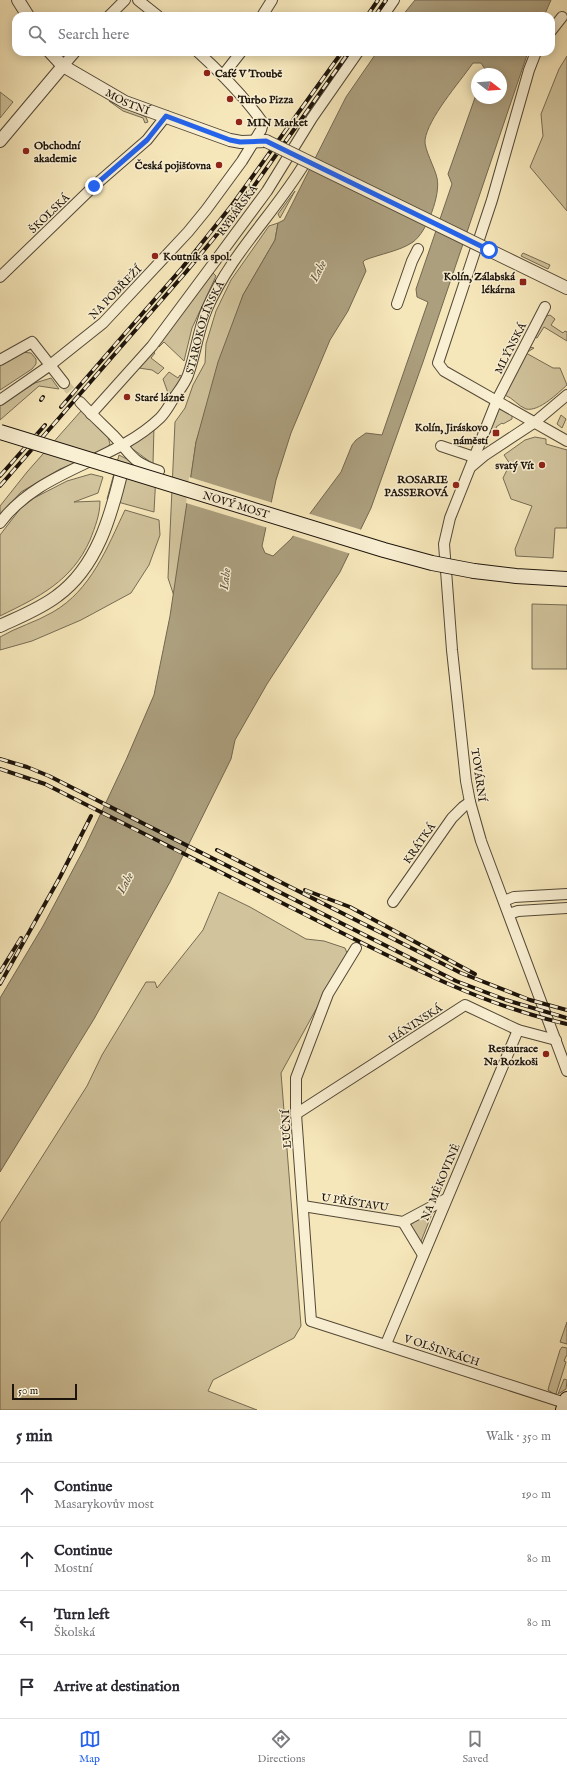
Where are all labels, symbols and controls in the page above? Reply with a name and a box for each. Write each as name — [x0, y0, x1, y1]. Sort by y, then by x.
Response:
search box — [12, 12, 555, 56]
icon: search — [26, 23, 48, 45]
text: Search here — [58, 25, 129, 44]
place label: Café V Troubě — [215, 67, 282, 81]
marker: Café V Troubě — [202, 68, 212, 78]
north arrow — [471, 68, 507, 104]
street label: MOSTNÍ — [102, 86, 153, 119]
place label: Turbo Pizza — [237, 93, 293, 107]
marker: Turbo Pizza — [225, 94, 235, 104]
place label: MIN Market — [247, 116, 308, 130]
marker: MIN Market — [234, 117, 244, 127]
place label: Obchodní akademie — [34, 139, 81, 166]
marker: Obchodní akademie — [21, 146, 31, 156]
place label: Česká pojišťovna — [135, 159, 211, 173]
marker: Česká pojišťovna — [214, 160, 224, 170]
route end — [85, 177, 103, 195]
street label: RYBÁŘSKÁ — [215, 182, 261, 239]
street label: ŠKOLSKÁ — [26, 191, 73, 237]
route start — [480, 241, 498, 259]
place label: Koutník a spol. — [163, 250, 232, 264]
marker: Koutník a spol. — [150, 251, 160, 261]
water label: Labe — [306, 258, 330, 285]
street label: NA POBŘEŽÍ — [86, 262, 146, 323]
place label: Kolín, Zálabská lékárna — [443, 270, 515, 297]
marker: Kolín, Zálabská lékárna — [518, 277, 528, 287]
street label: STAROKOLÍNSKÁ — [183, 278, 228, 376]
street label: MLÝNSKÁ — [492, 320, 530, 377]
place label: Staré lázně — [135, 391, 184, 405]
marker: Staré lázně — [122, 392, 132, 402]
place label: Kolín, Jiráskovo náměstí — [415, 421, 489, 448]
marker: Kolín, Jiráskovo náměstí — [491, 428, 501, 438]
place label: svatý Vít — [495, 459, 534, 473]
marker: svatý Vít — [537, 460, 547, 470]
place label: ROSARIE PASSEROVÁ — [384, 473, 449, 500]
marker: ROSARIE PASSEROVÁ — [451, 480, 461, 490]
street label: NOVÝ MOST — [201, 489, 271, 522]
water label: Labe — [217, 567, 234, 592]
street label: TOVÁRNÍ — [467, 748, 489, 804]
street label: KRÁTKÁ — [401, 820, 439, 867]
water label: Labe — [113, 870, 137, 897]
street label: HÁNINSKÁ — [386, 1001, 446, 1046]
place label: Restaurace Na Rozkoši — [483, 1042, 538, 1069]
marker: Restaurace Na Rozkoši — [541, 1049, 551, 1059]
street label: LUČNÍ — [279, 1108, 295, 1149]
street label: NA MĚKOVINĚ — [418, 1141, 464, 1223]
street label: U PŘÍSTAVU — [320, 1191, 390, 1215]
street label: V OLŠINKÁCH — [401, 1332, 482, 1370]
scale bar — [12, 1382, 77, 1401]
text: 50 m — [18, 1384, 38, 1398]
text: 5 min — [16, 1426, 53, 1447]
text: Walk · 350 m — [486, 1428, 551, 1445]
text: Continue — [54, 1477, 112, 1496]
icon: ahead — [16, 1484, 38, 1506]
text: 190 m — [521, 1486, 551, 1503]
text: Masarykovův most — [54, 1496, 154, 1513]
text: Continue — [54, 1541, 112, 1560]
icon: ahead — [16, 1548, 38, 1570]
text: 80 m — [527, 1550, 551, 1567]
text: Mostní — [54, 1560, 93, 1577]
text: Turn left — [54, 1605, 110, 1624]
icon: left — [16, 1612, 38, 1634]
text: 80 m — [527, 1614, 551, 1631]
text: Školská — [54, 1624, 95, 1641]
icon: arrive — [16, 1676, 38, 1698]
text: Arrive at destination — [54, 1677, 180, 1696]
tab: Map — [79, 1728, 101, 1766]
tab: Directions — [258, 1728, 305, 1766]
tab: Saved — [462, 1728, 488, 1766]

